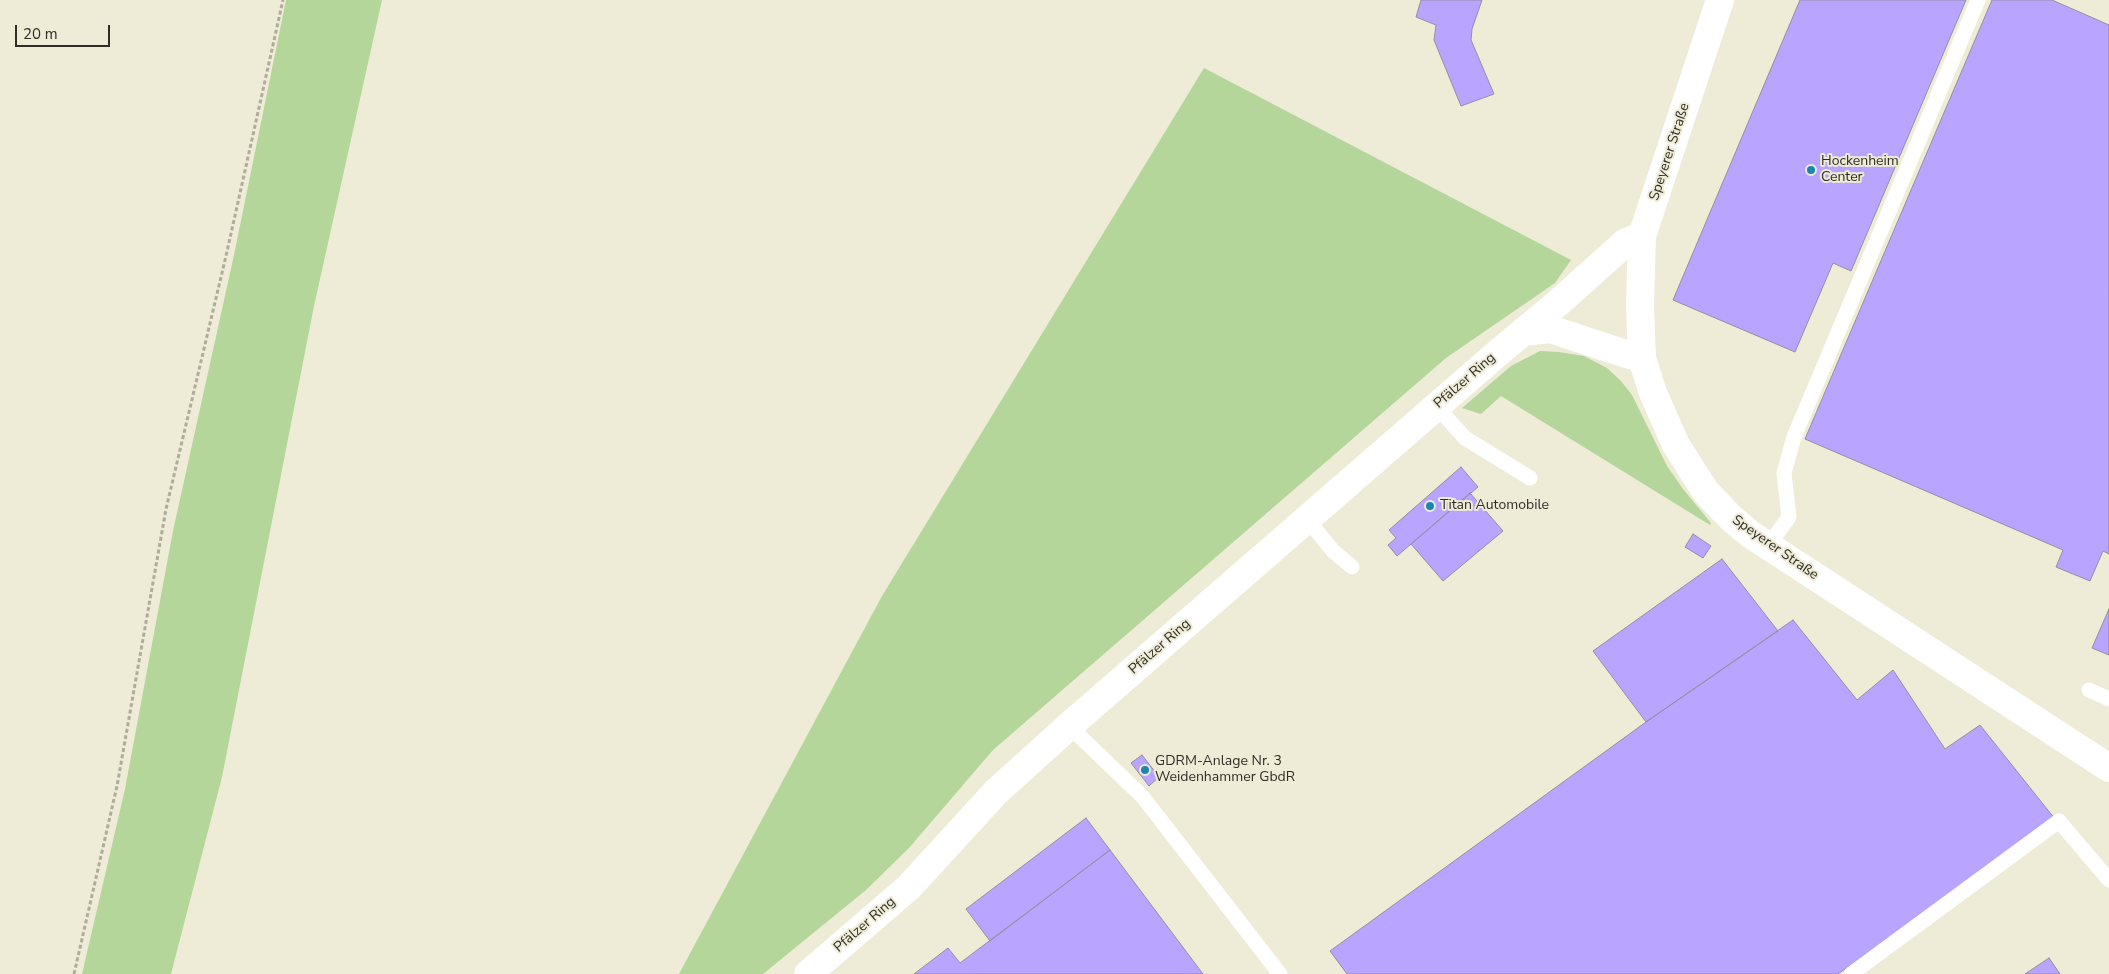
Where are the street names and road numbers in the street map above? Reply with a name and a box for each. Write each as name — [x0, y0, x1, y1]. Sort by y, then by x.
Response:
street label: Speyerer Straße — [1646, 101, 1694, 203]
street label: Pfälzer Ring — [1431, 350, 1499, 412]
street label: Speyerer Straße — [1729, 512, 1821, 584]
street label: Pfälzer Ring — [1126, 616, 1194, 678]
street label: Pfälzer Ring — [831, 894, 899, 956]

